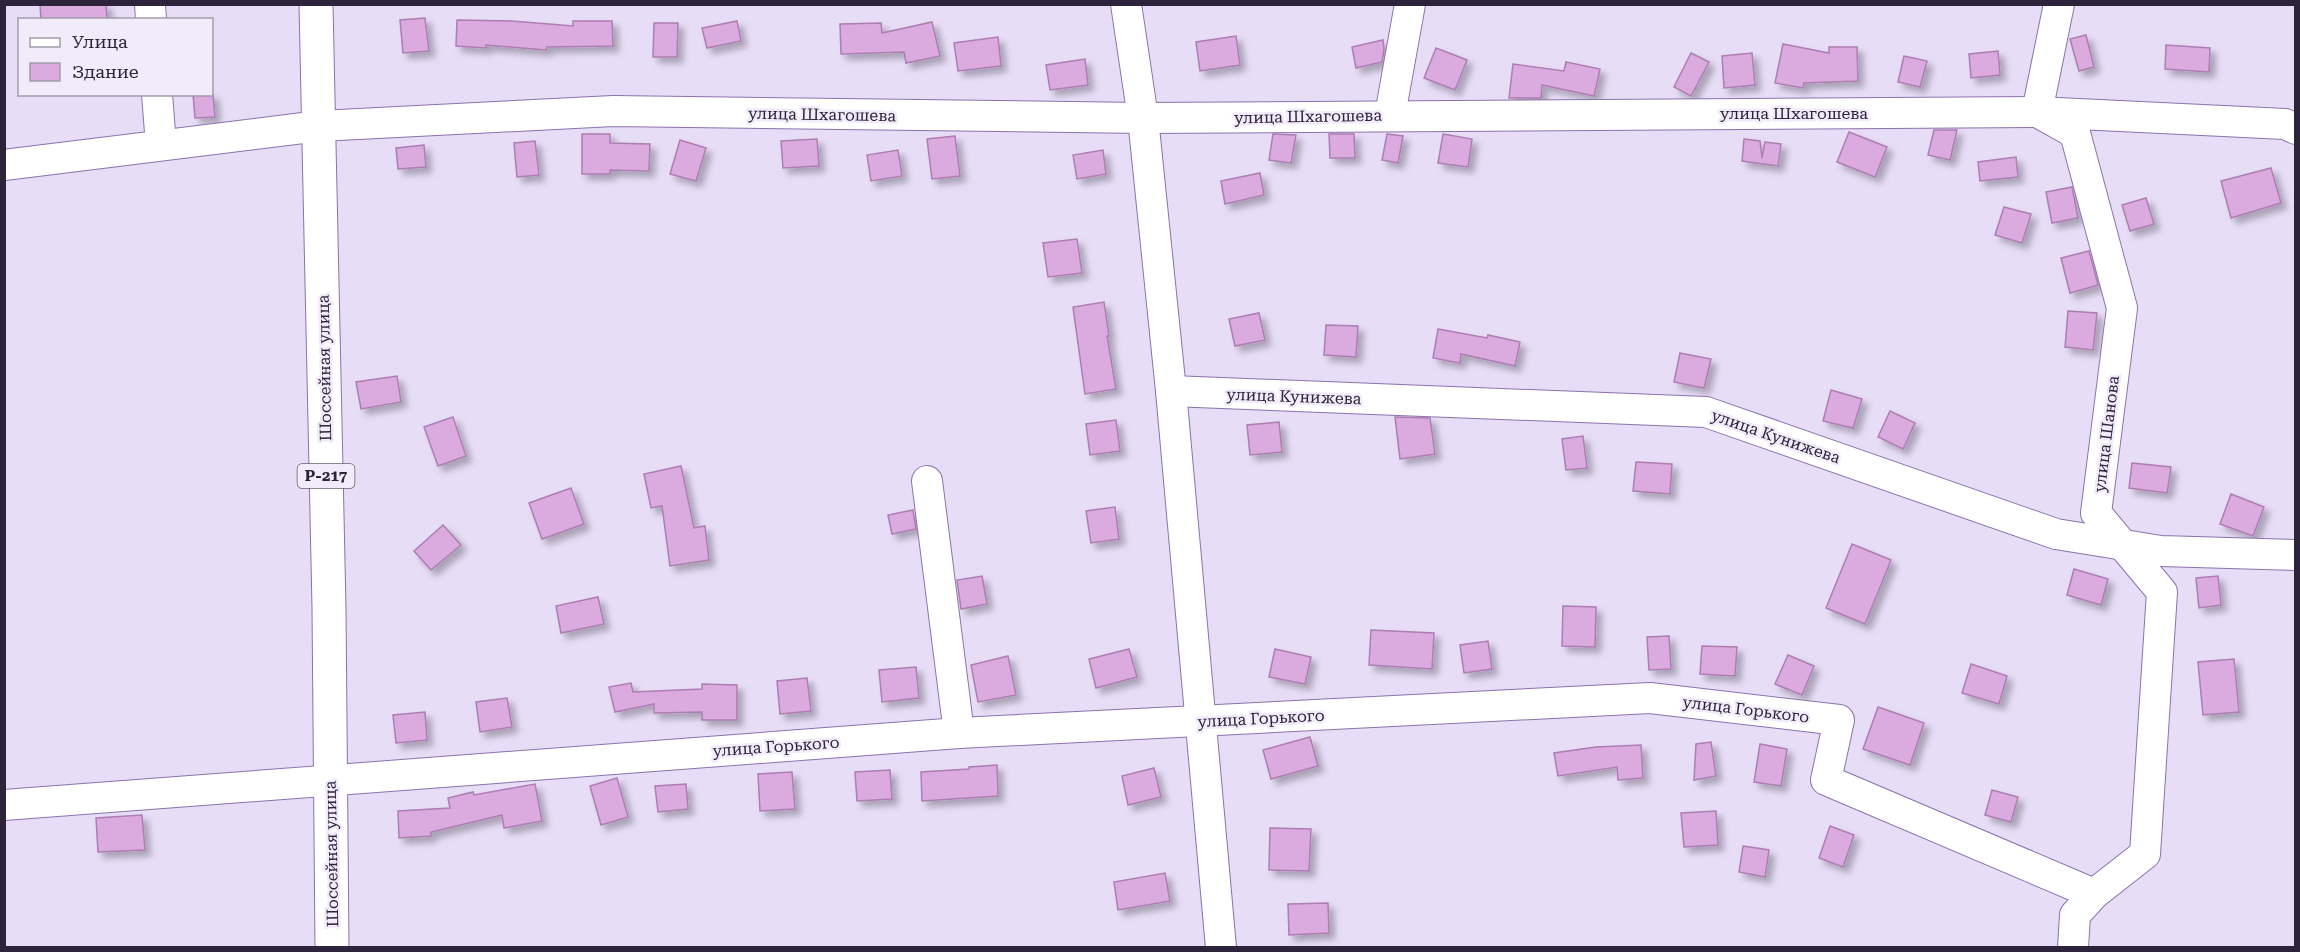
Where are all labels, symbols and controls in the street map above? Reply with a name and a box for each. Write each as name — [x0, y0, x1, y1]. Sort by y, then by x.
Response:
legend — [18, 18, 213, 96]
text: Улица — [72, 31, 128, 52]
text: Здание — [72, 61, 139, 82]
street label: улица Шхагошева — [748, 104, 896, 125]
street label: улица Шхагошева — [1720, 104, 1868, 123]
street label: улица Шхагошева — [1234, 106, 1382, 127]
street label: Шоссейная улица — [314, 294, 335, 441]
street label: улица Шанова — [2090, 374, 2123, 494]
street label: улица Кунижева — [1226, 385, 1362, 408]
street label: улица Кунижева — [1709, 406, 1843, 468]
road number: Р-217 — [298, 464, 354, 488]
street label: улица Горького — [1682, 692, 1810, 727]
street label: улица Горького — [1197, 706, 1325, 731]
street label: улица Горького — [712, 733, 840, 760]
street label: Шоссейная улица — [321, 780, 342, 927]

